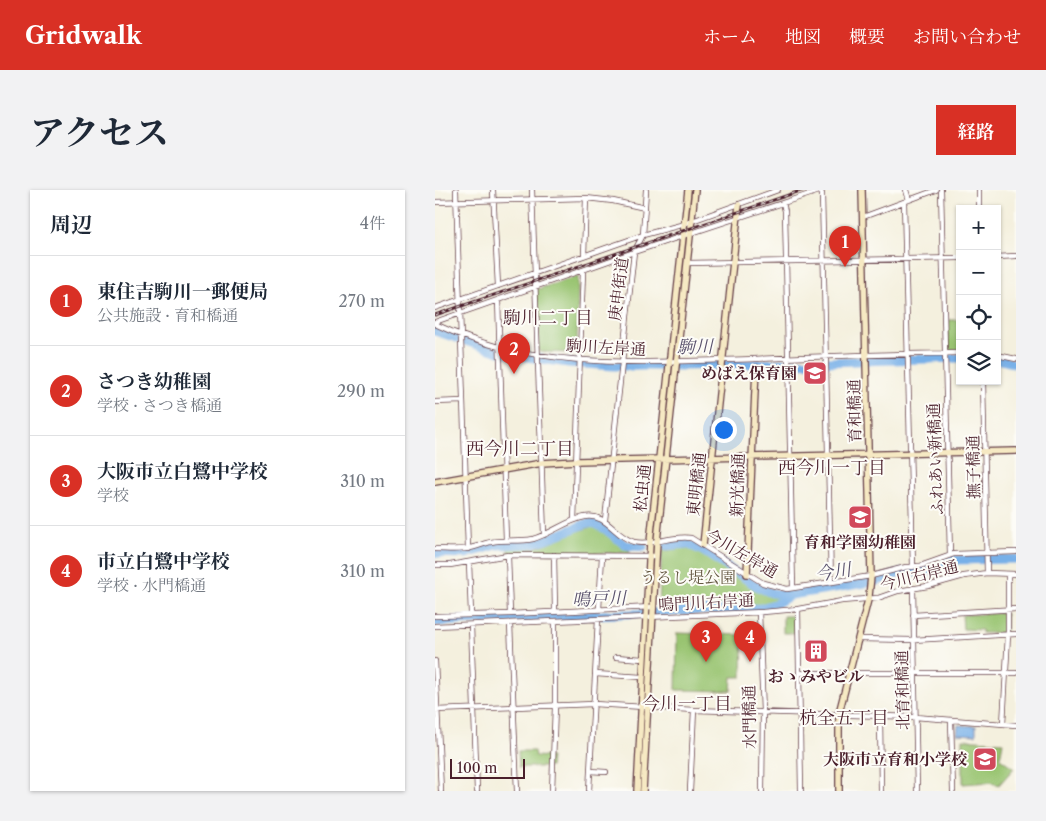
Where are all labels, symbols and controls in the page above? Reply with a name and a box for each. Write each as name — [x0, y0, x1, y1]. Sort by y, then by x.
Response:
text: Gridwalk — [25, 21, 142, 50]
text: ホーム — [703, 26, 757, 48]
text: 地図 — [785, 26, 821, 48]
text: 概要 — [849, 26, 885, 48]
text: お問い合わせ — [913, 26, 1021, 48]
button: 経路 — [936, 105, 1016, 155]
text: アクセス — [30, 111, 169, 154]
map controls — [956, 205, 1001, 385]
button: + — [956, 205, 1001, 250]
text: 周辺 — [50, 212, 92, 237]
text: 4件 — [360, 213, 385, 233]
pin: 1 — [829, 226, 861, 267]
button: − — [956, 250, 1001, 295]
street label: 庚申街道 — [604, 256, 632, 322]
text: 東住吉駒川一郵便局 — [97, 280, 268, 303]
text: 1 — [62, 291, 70, 311]
text: 270 m — [339, 291, 385, 311]
button: locate — [956, 295, 1001, 340]
text: 公共施設 · 育和橋通 — [97, 305, 238, 325]
district label: 駒川二丁目 — [503, 307, 593, 329]
pin: 2 — [498, 333, 530, 374]
street label: 駒川左岸通 — [566, 335, 646, 359]
water label: 駒川 — [677, 336, 715, 358]
button: layers — [956, 340, 1001, 385]
school or university icon: めばえ保育園 — [802, 360, 828, 386]
place label: めばえ保育園 — [701, 363, 797, 383]
text: さつき幼稚園 — [97, 370, 211, 393]
street label: 育和橋通 — [843, 379, 865, 443]
text: 2 — [61, 381, 71, 401]
text: 290 m — [337, 381, 385, 401]
text: 学校 · さつき橋通 — [97, 395, 222, 415]
street label: ふれあい新橋通 — [923, 403, 947, 515]
your location — [711, 417, 737, 443]
street label: 撫子橋通 — [962, 435, 984, 499]
district label: 西今川二丁目 — [466, 438, 574, 460]
street label: 東明橋通 — [683, 451, 709, 517]
street label: 新光橋通 — [726, 453, 748, 517]
district label: 西今川一丁目 — [778, 457, 886, 479]
text: 大阪市立白鷺中学校 — [97, 460, 268, 483]
street label: 松虫通 — [630, 463, 654, 513]
text: 3 — [61, 471, 71, 491]
text: 310 m — [340, 471, 385, 491]
text: 学校 — [97, 485, 129, 505]
school or university icon: 育和学園幼稚園 — [847, 504, 873, 530]
street label: 今川左岸通 — [702, 524, 782, 582]
place label: 育和学園幼稚園 — [804, 532, 916, 552]
text: 市立白鷺中学校 — [97, 550, 230, 573]
street label: 今川右岸通 — [878, 556, 960, 594]
water label: 今川 — [814, 558, 854, 586]
text: 4 — [61, 561, 71, 581]
text: 310 m — [340, 561, 385, 581]
park label: うるし堤公園 — [640, 567, 736, 587]
text: 学校 · 水門橋通 — [97, 575, 206, 595]
water label: 鳴戸川 — [572, 587, 628, 611]
street label: 鳴門川右岸通 — [658, 590, 754, 614]
pin: 3 — [690, 621, 722, 662]
pin: 4 — [734, 621, 766, 662]
building icon: おゝみやビル — [803, 638, 829, 664]
street label: 北育和橋通 — [891, 650, 913, 730]
place label: おゝみやビル — [768, 666, 864, 686]
street label: 水門橋通 — [738, 685, 760, 749]
district label: 今川一丁目 — [642, 693, 732, 715]
district label: 杭全五丁目 — [799, 707, 889, 729]
school or university icon: 大阪市立育和小学校 — [972, 746, 998, 772]
place label: 大阪市立育和小学校 — [823, 749, 968, 769]
scale bar — [450, 756, 525, 779]
text: 100 m — [457, 759, 497, 777]

